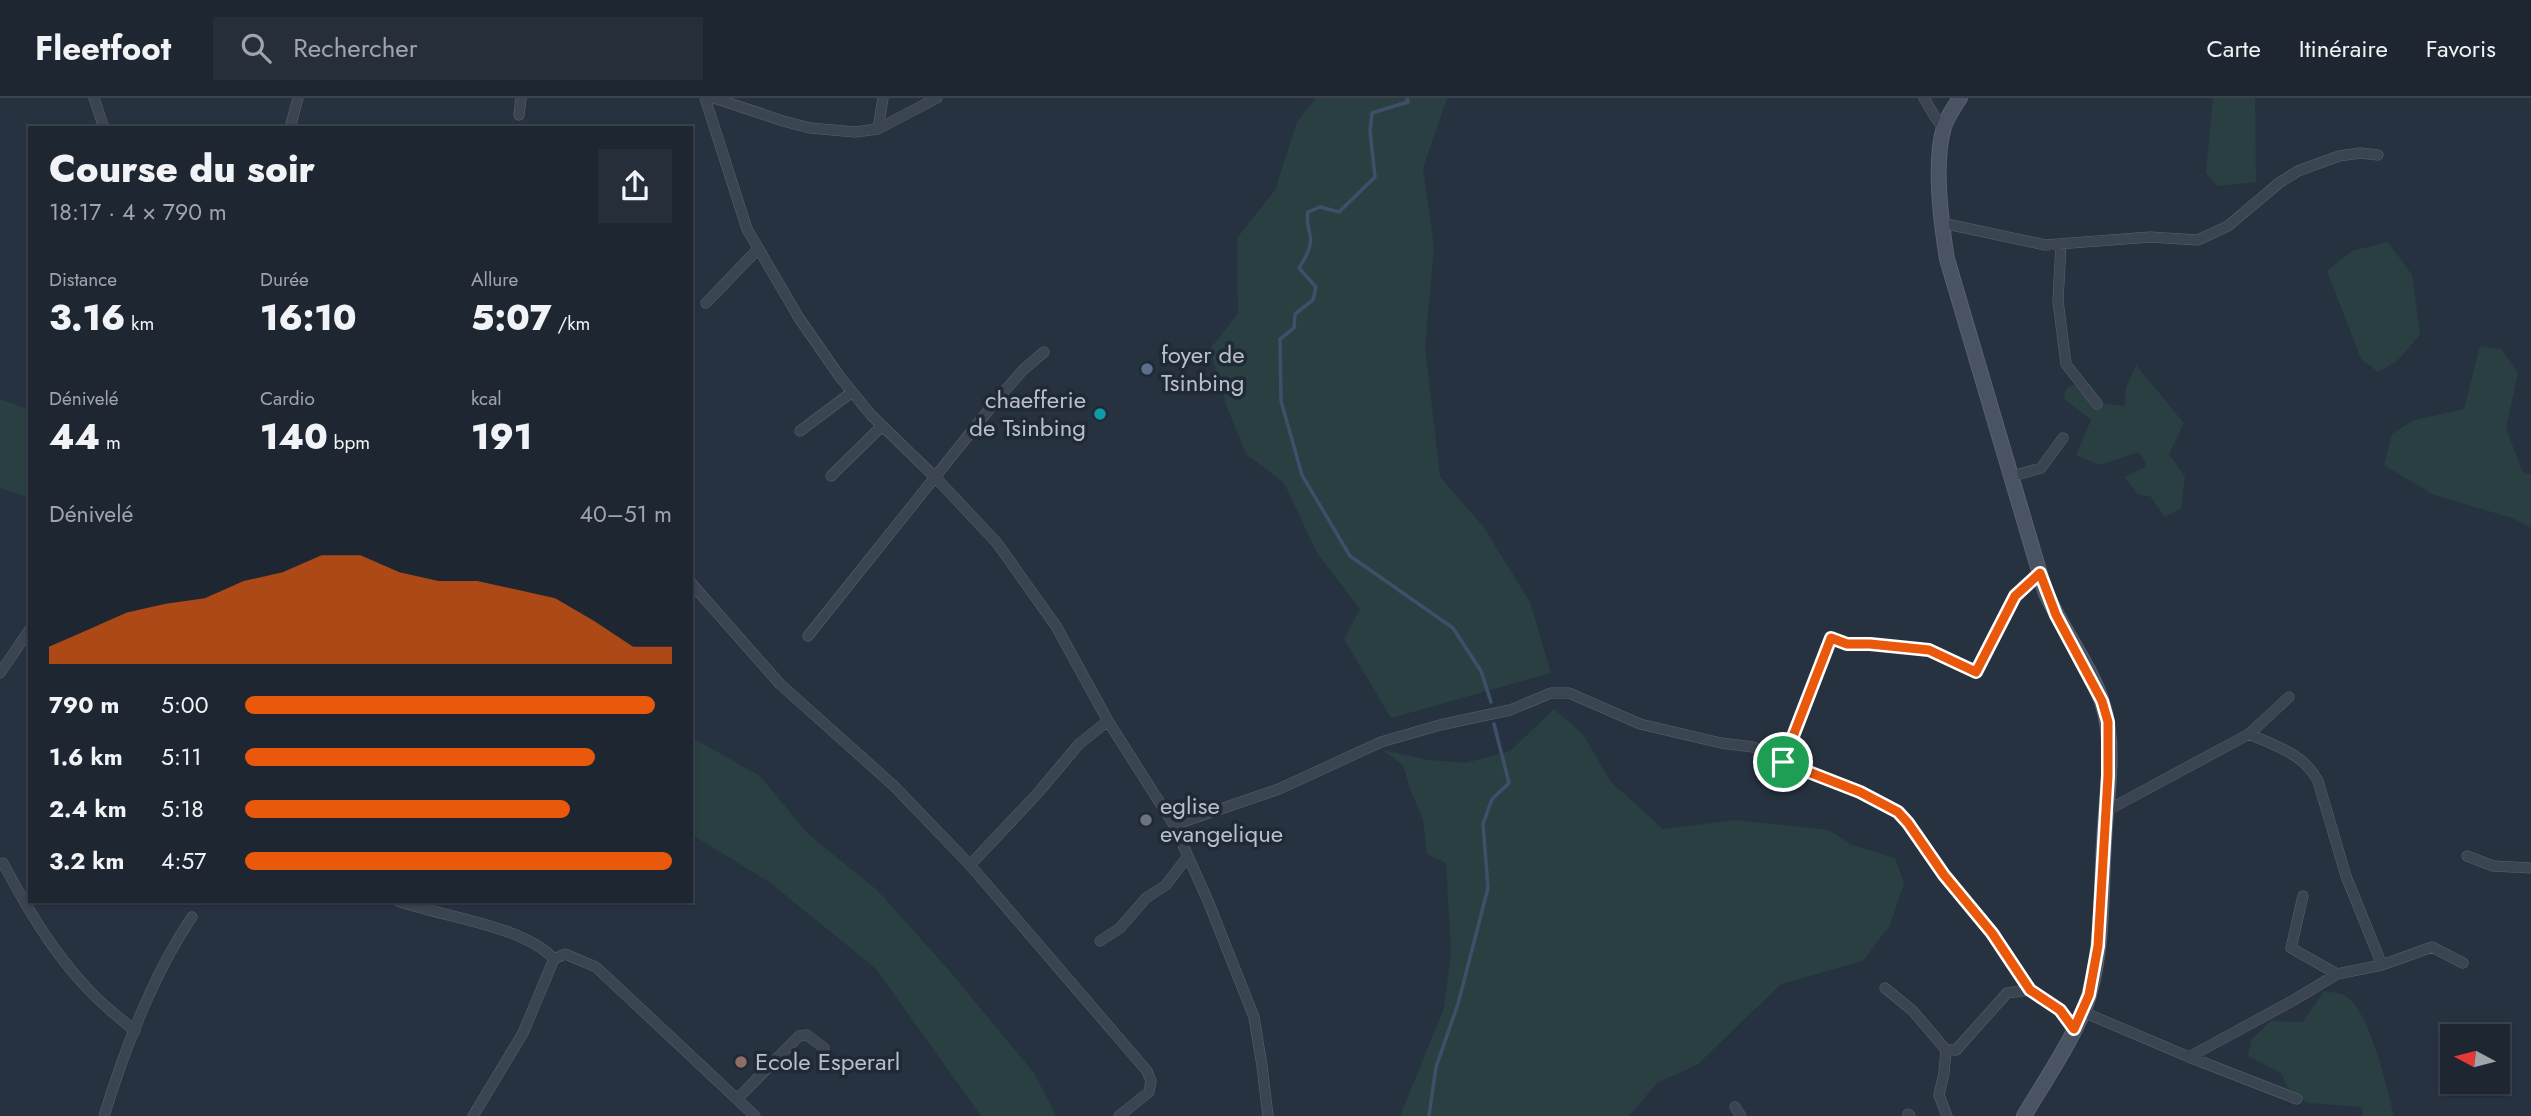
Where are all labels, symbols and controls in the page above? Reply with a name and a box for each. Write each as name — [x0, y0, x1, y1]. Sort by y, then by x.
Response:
search box — [213, 17, 703, 80]
text: Fleetfoot — [35, 25, 171, 72]
icon: search — [237, 29, 275, 67]
text: Rechercher — [293, 29, 418, 67]
text: Carte — [2206, 31, 2261, 66]
text: Itinéraire — [2299, 31, 2388, 66]
text: Favoris — [2426, 31, 2496, 66]
text: Course du soir — [49, 141, 315, 196]
button: share — [598, 149, 672, 223]
text: 18:17 · 4 × 790 m — [49, 195, 227, 229]
text: Distance — [49, 266, 117, 293]
text: Durée — [260, 266, 309, 293]
text: Allure — [471, 266, 518, 293]
text: 3.16 — [49, 293, 125, 343]
text: 16:10 — [260, 293, 357, 343]
text: 5:07 — [471, 293, 552, 343]
text: km — [125, 310, 154, 337]
text: /km — [552, 310, 590, 337]
place label: foyer de Tsinbing — [1161, 337, 1245, 400]
marker: foyer de Tsinbing — [1139, 361, 1155, 377]
place label: chaefferie de Tsinbing — [969, 382, 1086, 445]
text: Dénivelé — [49, 385, 119, 412]
text: Cardio — [260, 385, 315, 412]
text: kcal — [471, 385, 502, 412]
marker: chaefferie de Tsinbing — [1092, 406, 1108, 422]
text: 44 — [49, 412, 100, 462]
text: 140 — [260, 412, 328, 462]
text: 191 — [471, 412, 532, 462]
text: m — [100, 429, 121, 456]
text: bpm — [328, 429, 370, 456]
text: Dénivelé — [49, 497, 133, 531]
text: 40–51 m — [580, 497, 672, 531]
text: 790 m — [49, 688, 119, 722]
text: 5:00 — [161, 688, 208, 722]
pin — [1753, 732, 1813, 792]
text: 1.6 km — [49, 740, 123, 774]
text: 5:11 — [161, 740, 202, 774]
icon: arrive — [1764, 743, 1802, 781]
place label: eglise evangelique — [1160, 788, 1283, 851]
text: 2.4 km — [49, 792, 127, 826]
text: 5:18 — [161, 792, 204, 826]
marker: eglise evangelique — [1138, 812, 1154, 828]
text: 3.2 km — [49, 844, 124, 878]
text: 4:57 — [161, 844, 206, 878]
north arrow — [2440, 1024, 2510, 1094]
map controls — [2440, 1024, 2510, 1094]
place label: Ecole Esperarl — [755, 1044, 900, 1079]
marker: Ecole Esperarl — [733, 1054, 749, 1070]

